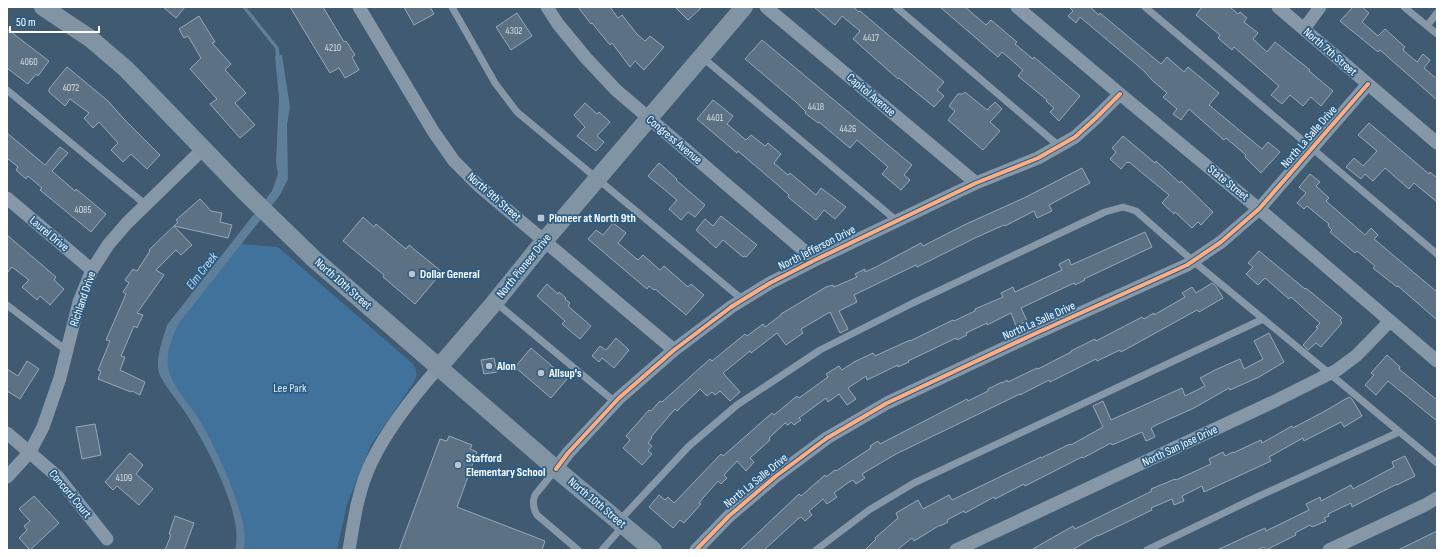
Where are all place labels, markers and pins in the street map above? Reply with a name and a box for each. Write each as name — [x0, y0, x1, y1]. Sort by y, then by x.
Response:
place label: Pioneer at North 9th — [549, 211, 636, 226]
marker: Pioneer at North 9th — [536, 213, 546, 223]
place label: Dollar General — [420, 267, 480, 282]
marker: Dollar General — [407, 269, 417, 279]
place label: Alon — [496, 359, 516, 374]
marker: Alon — [484, 361, 494, 371]
place label: Allsup's — [548, 366, 582, 381]
marker: Allsup's — [536, 368, 546, 378]
place label: Stafford Elementary School — [466, 451, 546, 480]
marker: Stafford Elementary School — [453, 460, 463, 470]

